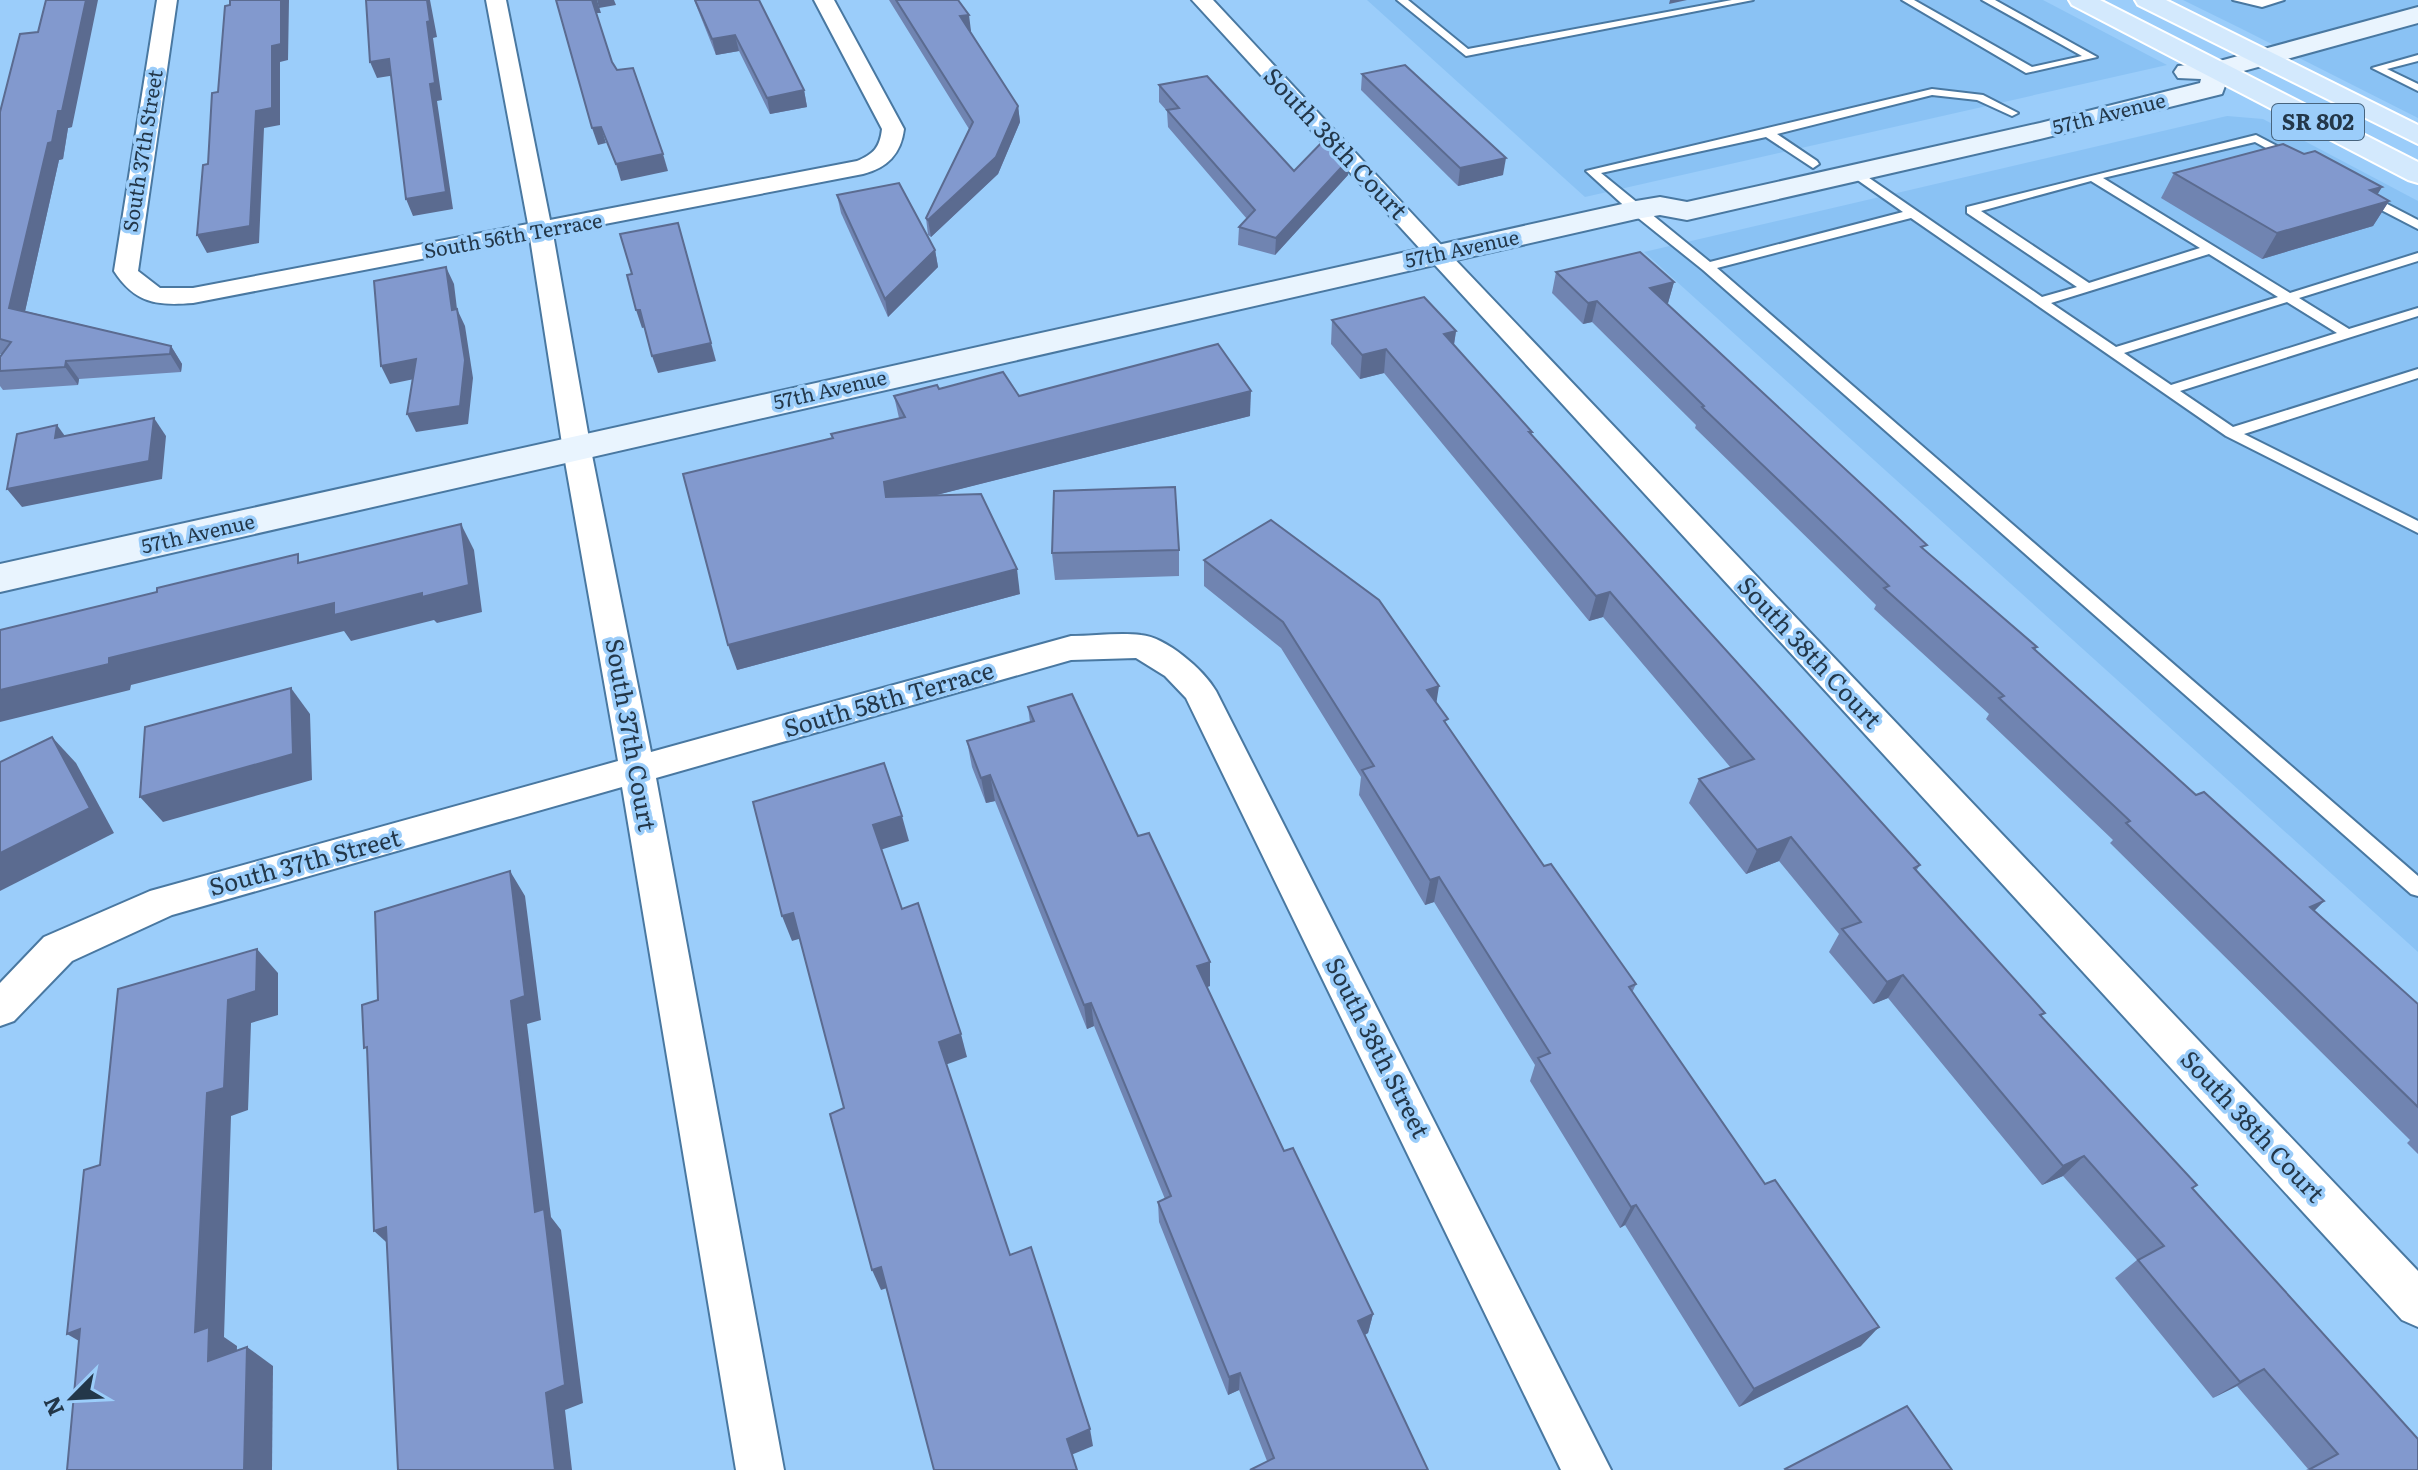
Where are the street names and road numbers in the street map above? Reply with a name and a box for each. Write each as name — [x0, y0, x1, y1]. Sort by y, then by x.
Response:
street label: South 38th Court — [1257, 58, 1417, 226]
street label: South 37th Street — [113, 67, 169, 234]
street label: 57th Avenue — [2049, 84, 2168, 141]
road number: SR 802 — [2272, 104, 2364, 140]
street label: South 56th Terrace — [421, 204, 604, 264]
street label: 57th Avenue — [1402, 220, 1521, 274]
street label: 57th Avenue — [770, 360, 889, 416]
street label: 57th Avenue — [138, 504, 257, 560]
street label: South 38th Court — [1731, 567, 1891, 735]
street label: South 37th Court — [598, 635, 667, 834]
street label: South 58th Terrace — [779, 651, 997, 744]
street label: South 37th Street — [205, 818, 404, 903]
street label: South 38th Street — [1319, 950, 1440, 1144]
street label: South 38th Court — [2174, 1041, 2334, 1209]

